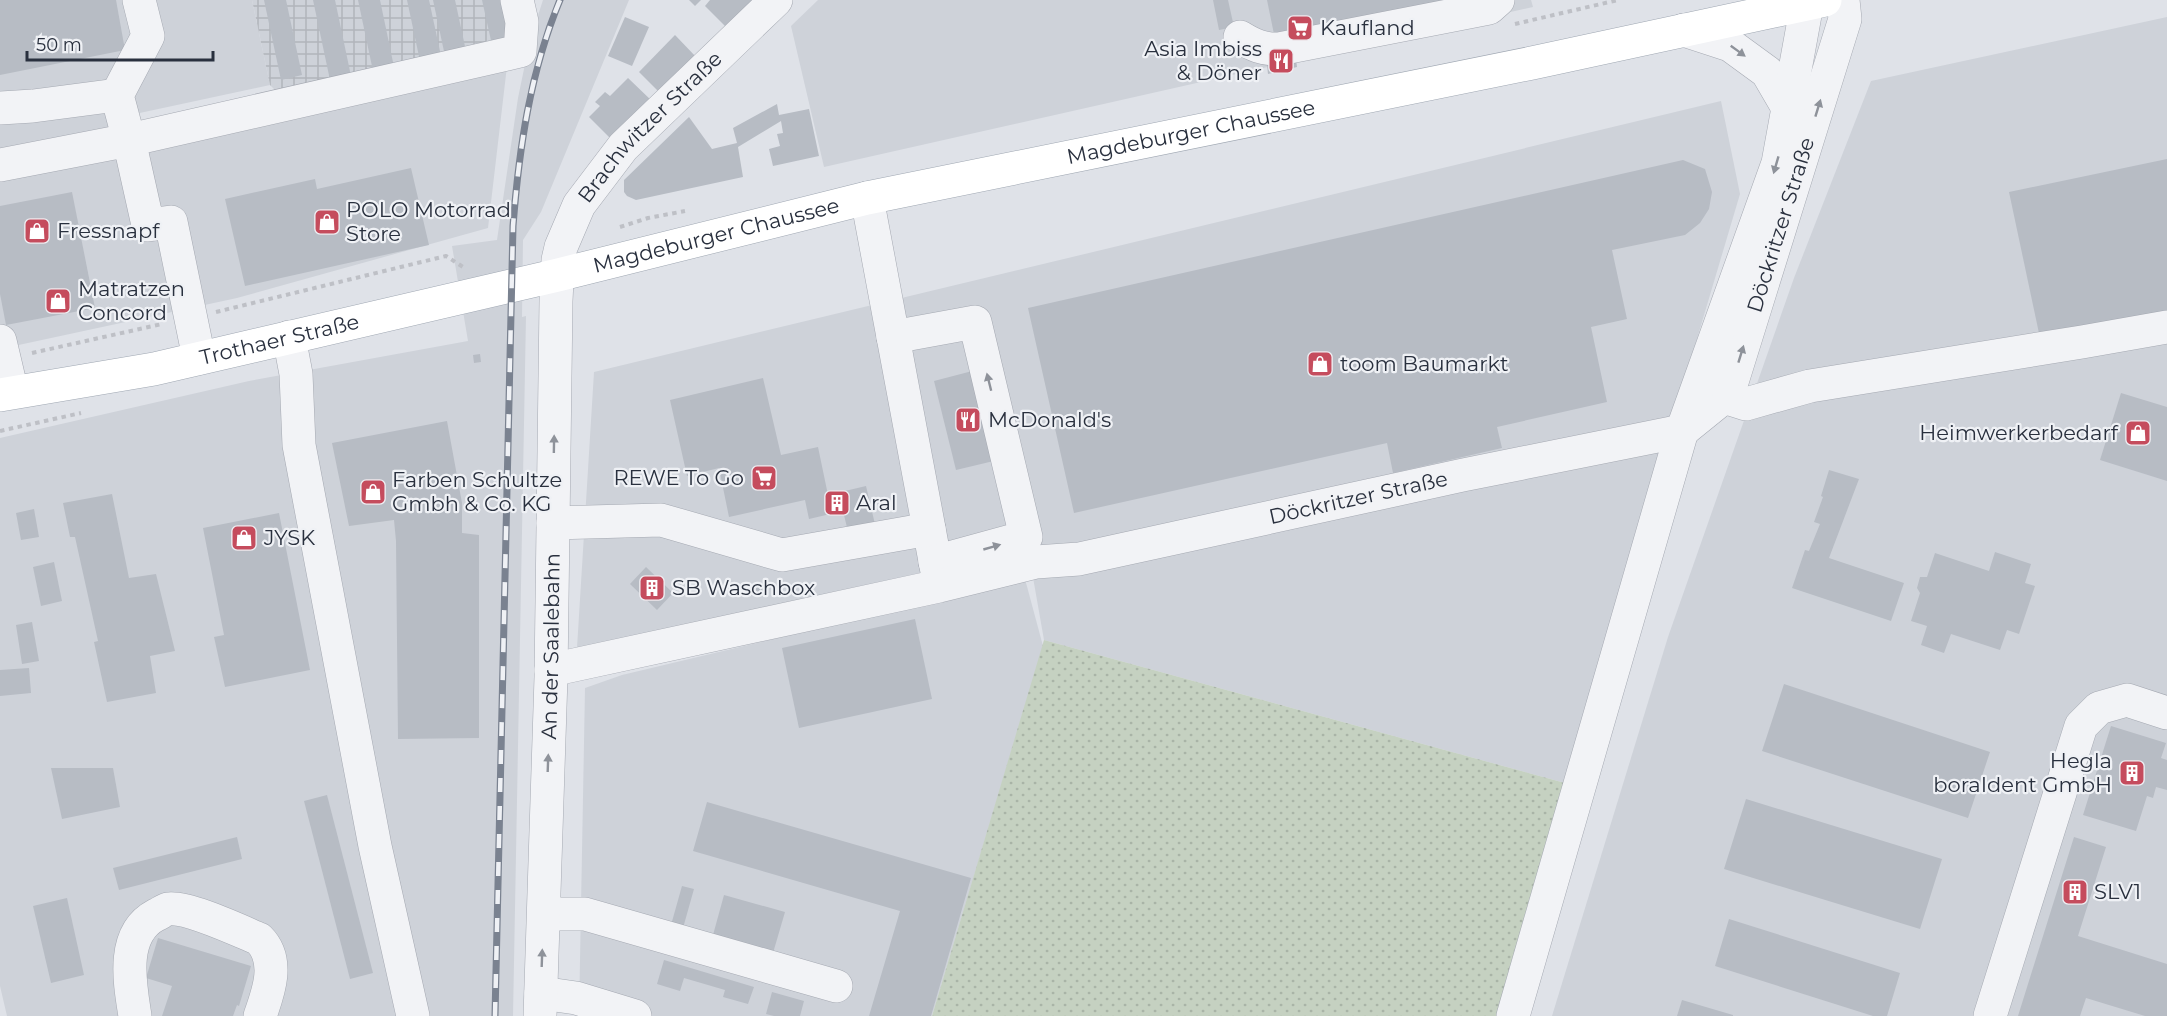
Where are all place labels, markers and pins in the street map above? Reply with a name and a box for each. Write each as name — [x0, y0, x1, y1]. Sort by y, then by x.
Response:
supermarket icon: Kaufland — [1285, 13, 1315, 43]
place label: Kaufland — [1320, 15, 1415, 40]
place label: Asia Imbiss & Döner — [1144, 36, 1262, 85]
restaurant icon: Asia Imbiss & Döner — [1266, 46, 1296, 76]
place label: POLO Motorrad Store — [346, 197, 511, 246]
shop icon: POLO Motorrad Store — [312, 207, 342, 237]
shop icon: Fressnapf — [22, 216, 52, 246]
place label: Fressnapf — [57, 218, 160, 243]
place label: Matratzen Concord — [78, 276, 185, 325]
shop icon: Matratzen Concord — [43, 286, 73, 316]
shop icon: toom Baumarkt — [1305, 349, 1335, 379]
place label: toom Baumarkt — [1340, 351, 1509, 376]
restaurant icon: McDonald's — [953, 405, 983, 435]
place label: McDonald's — [988, 407, 1111, 432]
shop icon: Heimwerkerbedarf — [2123, 418, 2153, 448]
place label: Heimwerkerbedarf — [1919, 420, 2119, 445]
supermarket icon: REWE To Go — [749, 463, 779, 493]
place label: REWE To Go — [613, 465, 744, 490]
place label: Farben Schultze Gmbh & Co. KG — [392, 467, 562, 516]
shop icon: Farben Schultze Gmbh & Co. KG — [358, 477, 388, 507]
building icon: Aral — [822, 488, 852, 518]
place label: Aral — [856, 490, 897, 515]
shop icon: JYSK — [229, 523, 259, 553]
place label: JYSK — [263, 525, 315, 550]
building icon: SB Waschbox — [637, 573, 667, 603]
place label: SB Waschbox — [672, 575, 815, 600]
place label: Hegla boraIdent GmbH — [1933, 748, 2112, 797]
building icon: Hegla boraIdent GmbH — [2117, 758, 2147, 788]
building icon: SLV1 — [2060, 877, 2090, 907]
place label: SLV1 — [2094, 879, 2141, 904]

